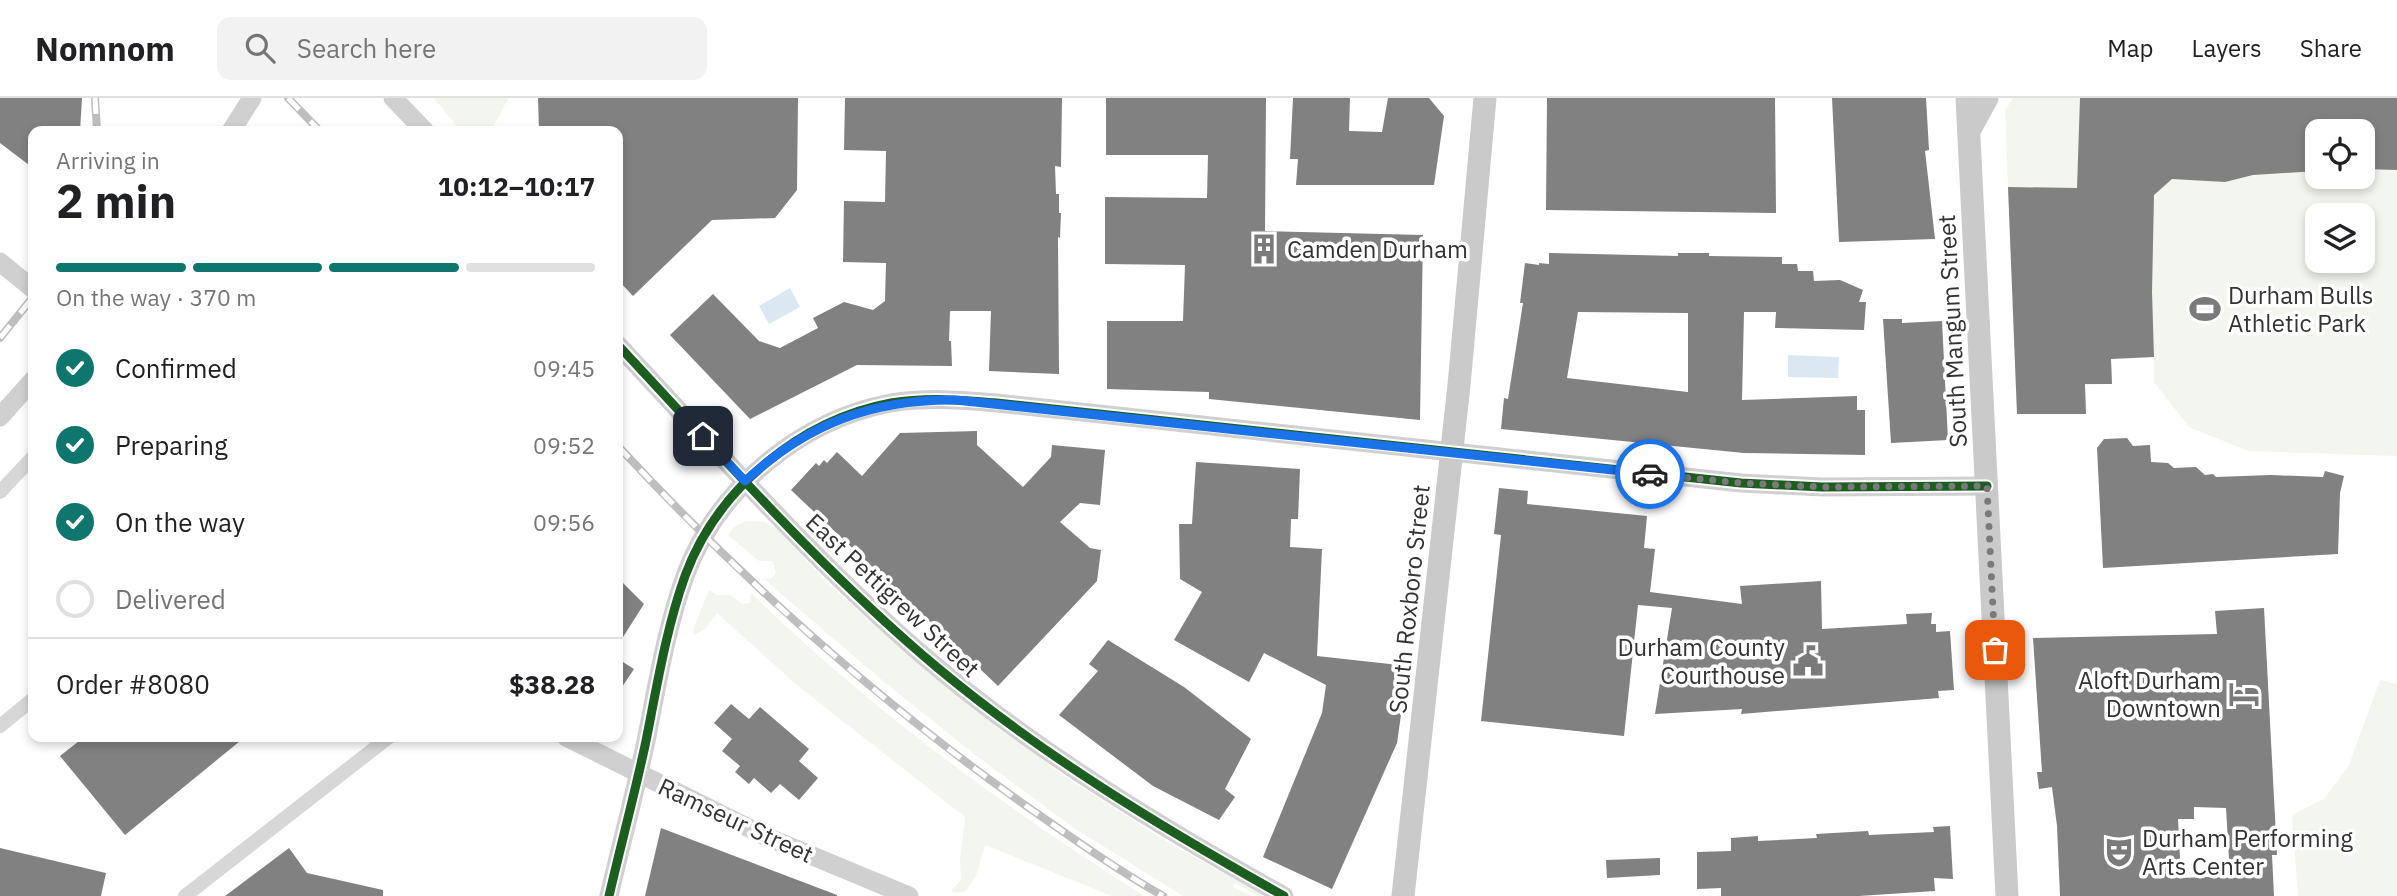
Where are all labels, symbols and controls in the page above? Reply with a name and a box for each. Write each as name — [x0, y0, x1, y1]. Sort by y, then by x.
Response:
search box — [217, 17, 707, 80]
text: Nomnom — [35, 27, 175, 70]
icon: search — [241, 29, 279, 67]
text: Search here — [297, 31, 436, 65]
text: Map — [2107, 32, 2154, 64]
text: Layers — [2192, 32, 2262, 64]
text: Share — [2300, 32, 2362, 64]
map controls — [2305, 119, 2375, 273]
button: locate — [2305, 119, 2375, 189]
text: Arriving in — [56, 145, 160, 175]
text: 10:12–10:17 — [438, 169, 595, 203]
text: 2 min — [56, 171, 176, 231]
button: layers — [2305, 203, 2375, 273]
street label: South Mangum Street — [1930, 214, 1974, 448]
building icon: Camden Durham — [1247, 232, 1281, 266]
place label: Camden Durham — [1287, 233, 1468, 265]
place label: Durham Bulls Athletic Park — [2228, 279, 2374, 339]
text: On the way · 370 m — [56, 282, 256, 312]
sports icon: Durham Bulls Athletic Park — [2188, 292, 2222, 326]
icon: check — [56, 349, 94, 387]
text: Confirmed — [115, 351, 237, 385]
text: 09:45 — [533, 353, 595, 383]
pin — [673, 406, 733, 466]
icon: home — [684, 417, 722, 455]
icon: check — [56, 426, 94, 464]
text: Preparing — [115, 428, 228, 462]
text: 09:52 — [533, 430, 595, 460]
courier — [1615, 439, 1685, 509]
icon: car — [1631, 455, 1669, 493]
street label: South Roxboro Street — [1381, 483, 1437, 715]
icon: check — [56, 503, 94, 541]
text: On the way — [115, 505, 245, 539]
street label: East Pettigrew Street — [799, 506, 987, 684]
text: 09:56 — [533, 507, 595, 537]
text: Delivered — [115, 582, 226, 616]
pin — [1965, 620, 2025, 680]
place label: Durham County Courthouse — [1617, 631, 1785, 691]
icon: bag — [1976, 631, 2014, 669]
public building icon: Durham County Courthouse — [1791, 644, 1825, 678]
place label: Aloft Durham Downtown — [2078, 664, 2221, 724]
text: Order #8080 — [56, 667, 210, 701]
text: $38.28 — [509, 667, 595, 701]
hotel icon: Aloft Durham Downtown — [2227, 677, 2261, 711]
street label: Ramseur Street — [653, 770, 819, 870]
place label: Durham Performing Arts Center — [2142, 822, 2353, 882]
theatre icon: Durham Performing Arts Center — [2102, 835, 2136, 869]

